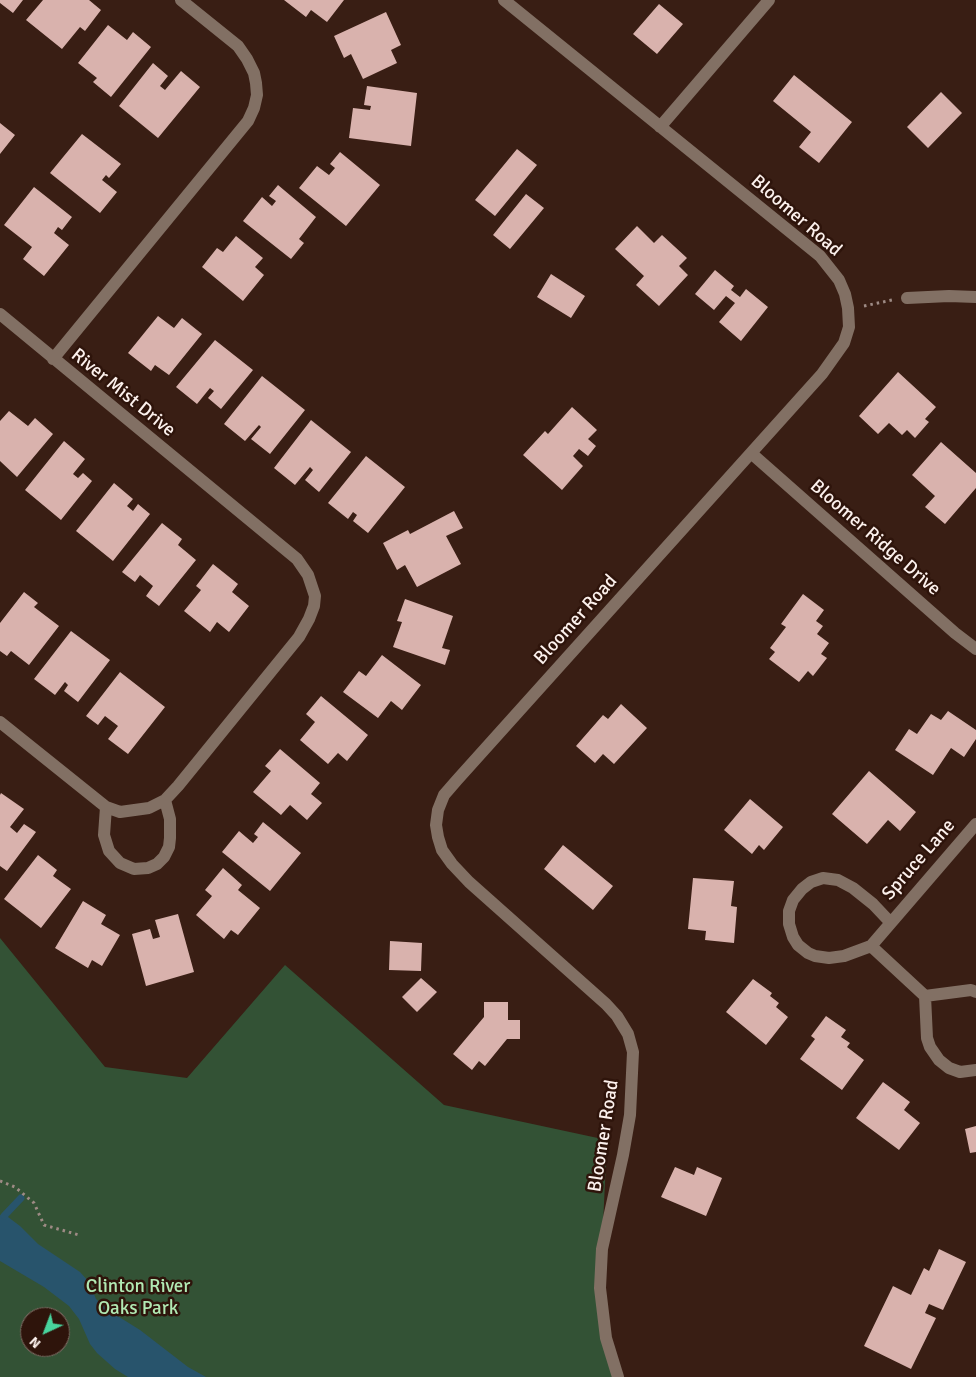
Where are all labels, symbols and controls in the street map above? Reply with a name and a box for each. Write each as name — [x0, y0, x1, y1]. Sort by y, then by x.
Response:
street label: Bloomer Road — [746, 170, 846, 262]
street label: River Mist Drive — [66, 344, 180, 442]
street label: Bloomer Ridge Drive — [805, 475, 945, 601]
street label: Bloomer Road — [530, 570, 622, 670]
street label: Spruce Lane — [878, 815, 960, 905]
street label: Bloomer Road — [584, 1078, 624, 1194]
park label: Clinton River Oaks Park — [86, 1276, 190, 1320]
north arrow — [20, 1307, 70, 1357]
text: N — [26, 1333, 44, 1352]

